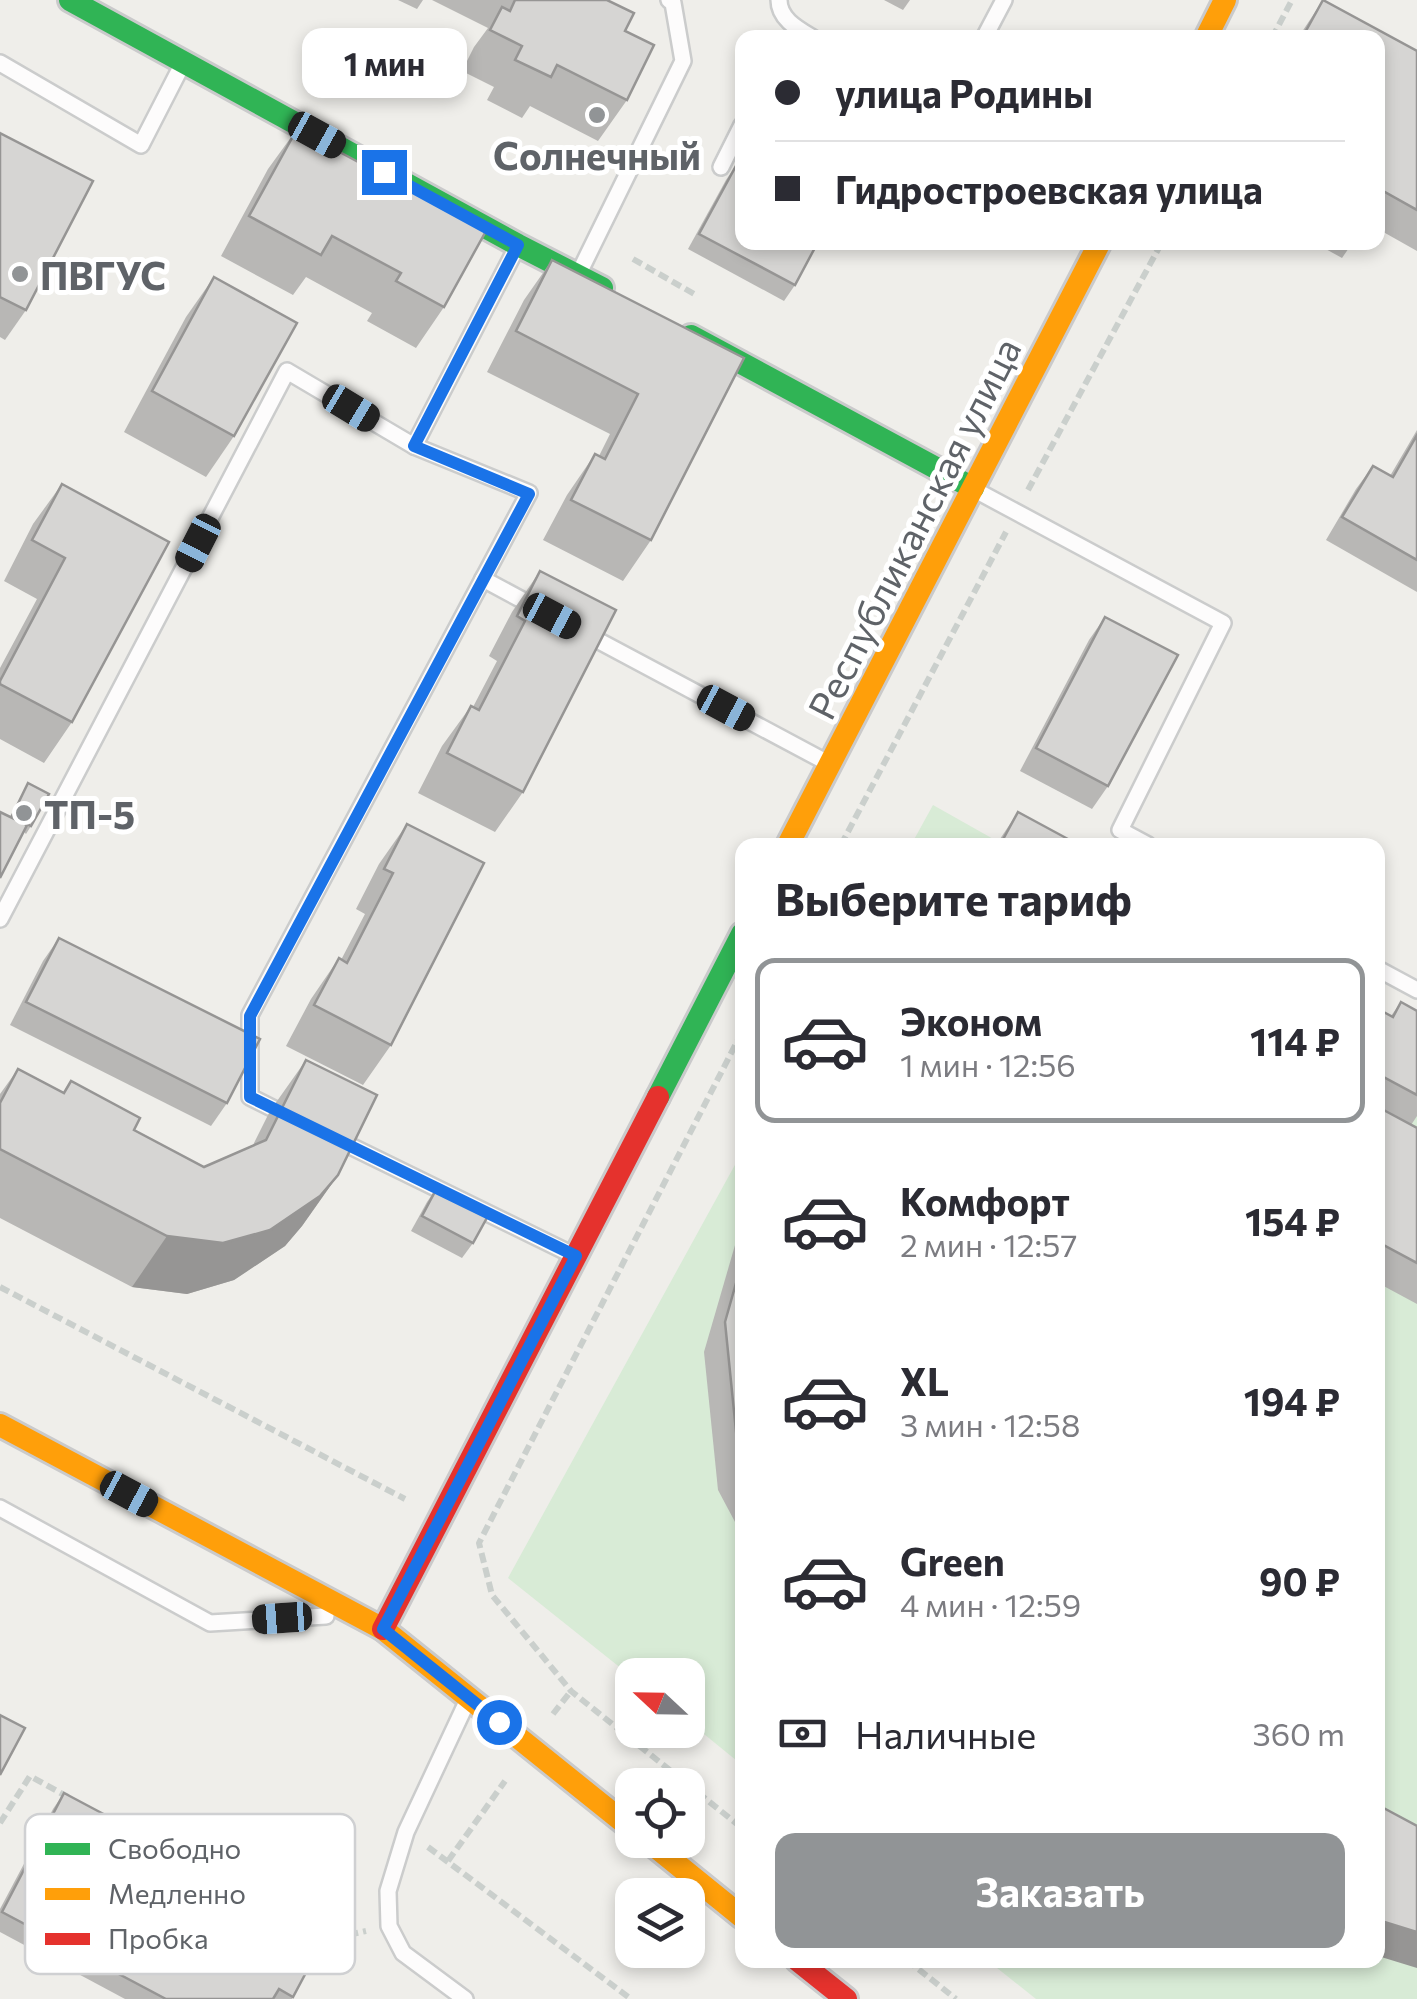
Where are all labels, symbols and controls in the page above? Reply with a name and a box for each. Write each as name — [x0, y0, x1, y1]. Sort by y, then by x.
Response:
callout: 1 мин — [302, 27, 466, 97]
text: 1 мин — [344, 43, 425, 83]
text: улица Родины — [835, 69, 1093, 116]
marker: Солнечный — [586, 104, 608, 126]
car — [283, 107, 351, 163]
place label: Солнечный — [493, 131, 701, 178]
route end — [362, 150, 407, 195]
text: Гидростроевская улица — [835, 165, 1263, 212]
place label: ПВГУС — [40, 251, 166, 298]
marker: ПВГУС — [9, 263, 31, 285]
street label: Республиканская улица — [796, 330, 1030, 726]
car — [318, 380, 384, 436]
car — [171, 509, 225, 577]
car — [518, 589, 586, 643]
car — [692, 681, 760, 735]
place label: ТП-5 — [44, 790, 135, 837]
marker: ТП-5 — [13, 802, 35, 824]
text: Выберите тариф — [775, 870, 1132, 925]
icon: car — [780, 996, 870, 1086]
text: Эконом — [900, 997, 1042, 1044]
text: 114 ₽ — [1250, 1017, 1340, 1064]
text: 1 мин · 12:56 — [900, 1044, 1076, 1084]
icon: car — [780, 1176, 870, 1266]
text: Комфорт — [900, 1177, 1070, 1224]
text: 154 ₽ — [1245, 1197, 1340, 1244]
text: 2 мин · 12:57 — [900, 1224, 1077, 1264]
icon: car — [780, 1356, 870, 1446]
text: XL — [900, 1357, 949, 1404]
text: 194 ₽ — [1244, 1377, 1340, 1424]
text: 3 мин · 12:58 — [900, 1404, 1080, 1444]
car — [95, 1467, 163, 1521]
icon: car — [780, 1536, 870, 1626]
text: Green — [900, 1537, 1005, 1584]
text: 90 ₽ — [1259, 1557, 1340, 1604]
text: 4 мин · 12:59 — [900, 1584, 1081, 1624]
car — [251, 1601, 313, 1635]
north arrow — [615, 1658, 705, 1748]
map controls — [615, 1658, 705, 1968]
route start — [477, 1700, 522, 1745]
icon: cash — [775, 1706, 830, 1761]
text: Наличные — [855, 1710, 1036, 1757]
text: 360 m — [1252, 1713, 1345, 1753]
button: locate — [615, 1768, 705, 1858]
legend — [25, 1814, 355, 1974]
text: Свободно — [108, 1831, 241, 1865]
button: Заказать — [775, 1833, 1345, 1948]
text: Медленно — [108, 1876, 246, 1910]
button: layers — [615, 1878, 705, 1968]
text: Пробка — [108, 1921, 208, 1955]

